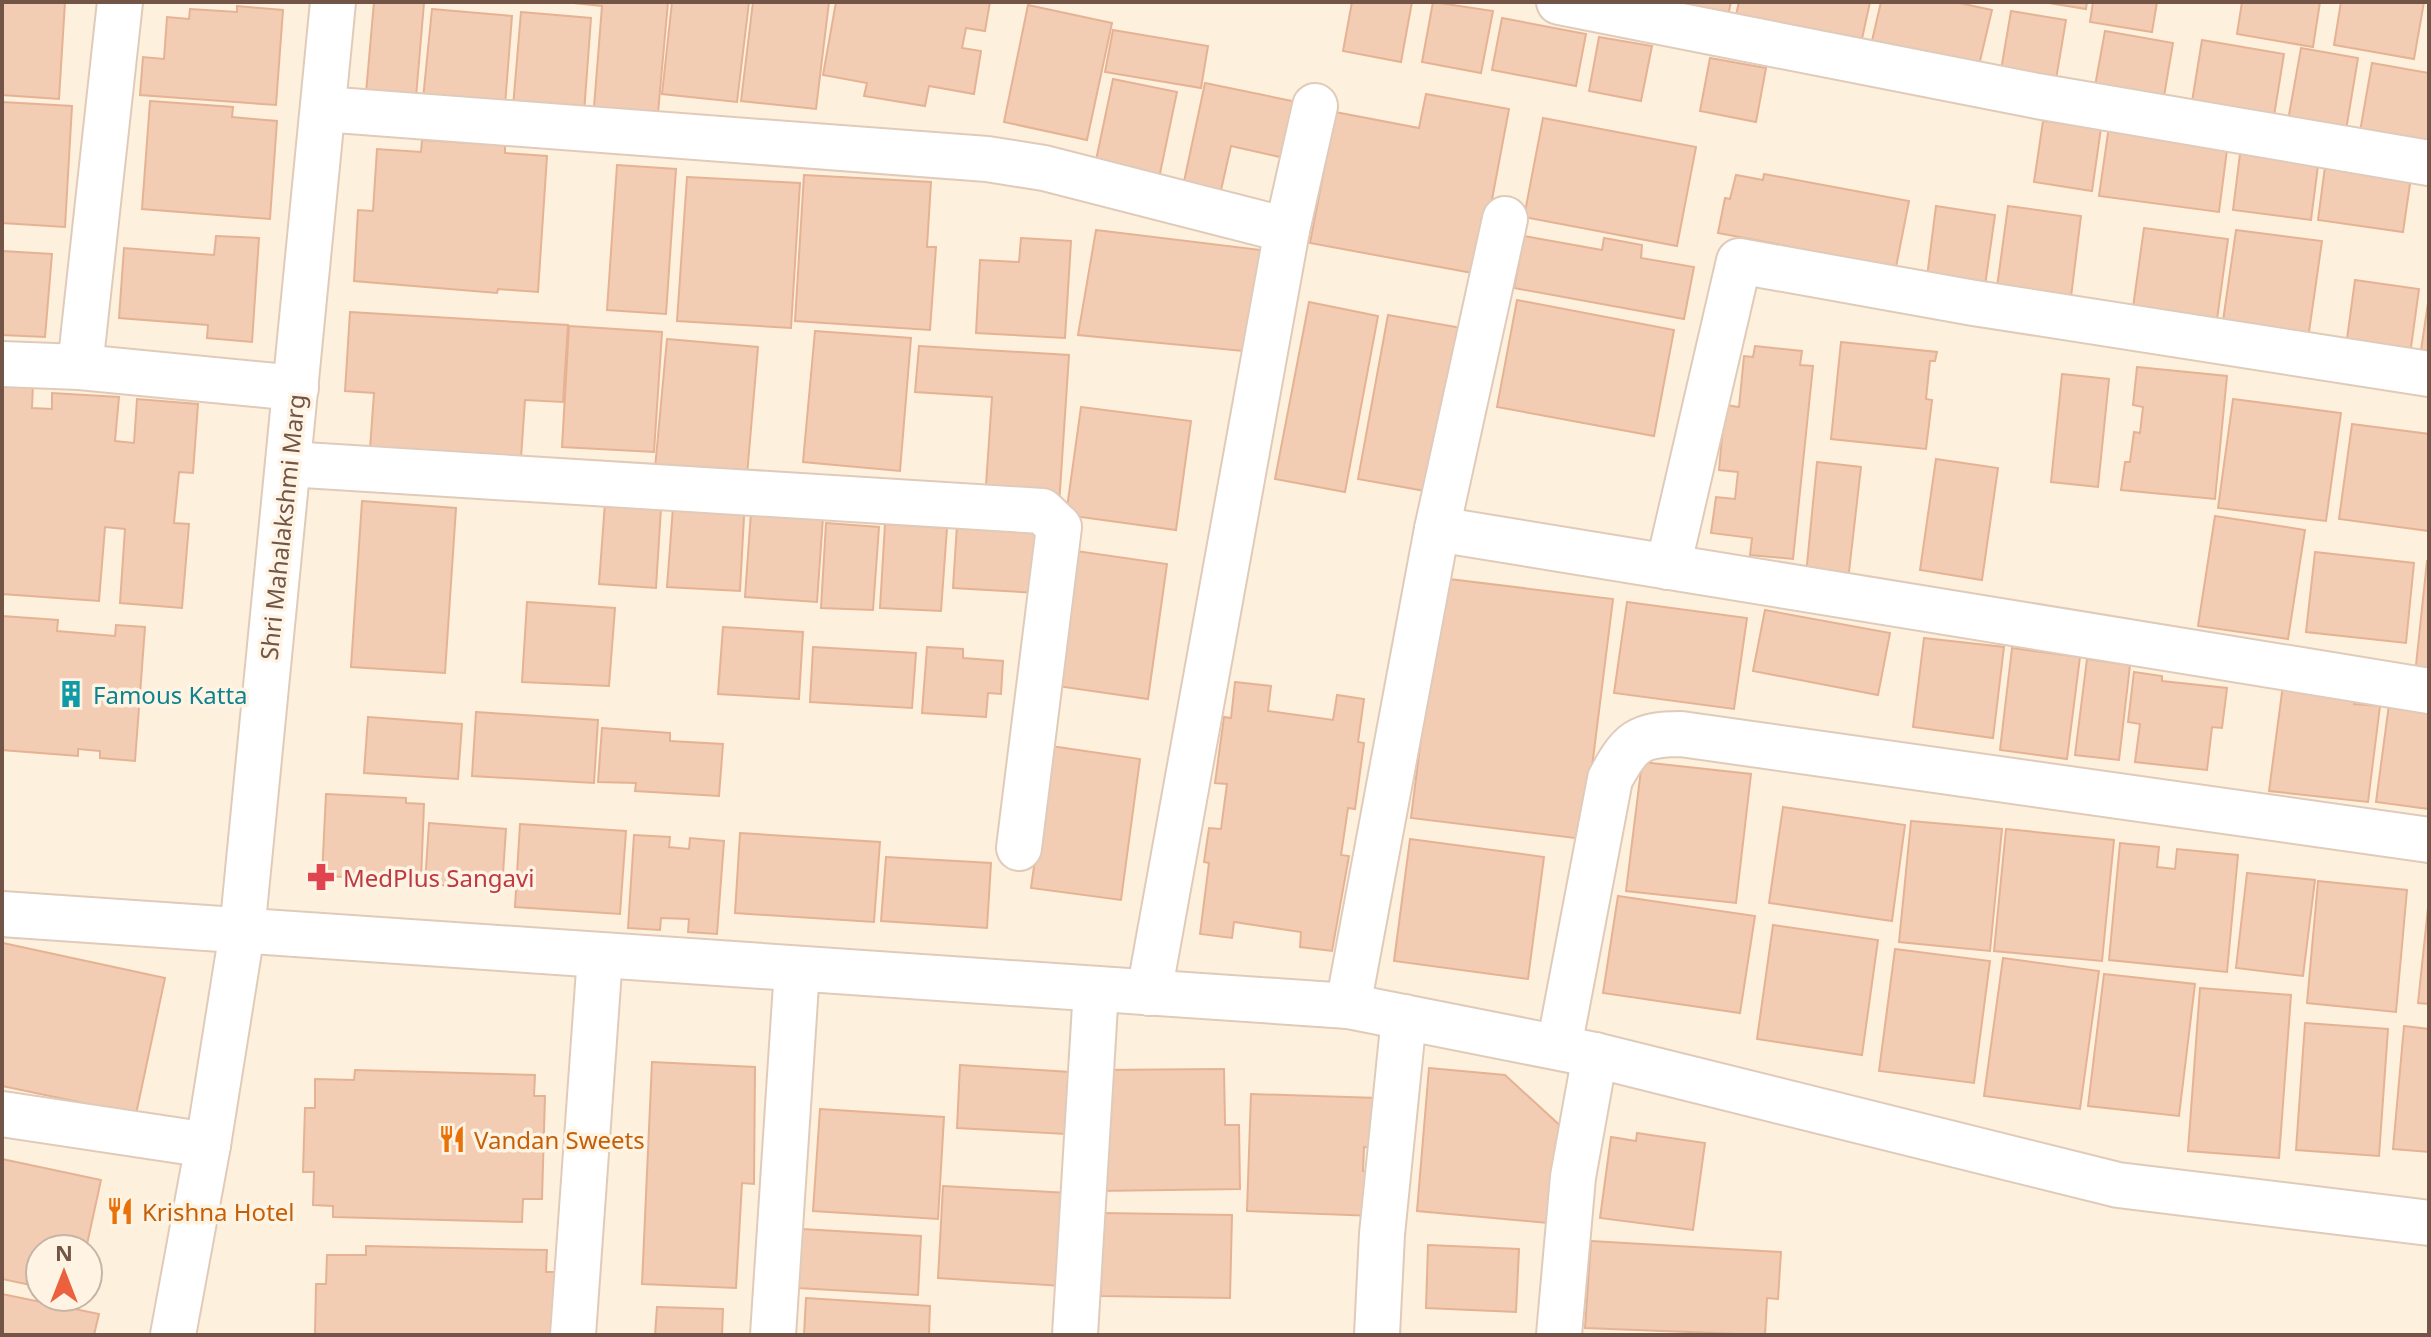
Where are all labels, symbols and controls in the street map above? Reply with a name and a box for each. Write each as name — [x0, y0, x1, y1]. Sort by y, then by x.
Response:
street label: Shri Mahalakshmi Marg — [252, 392, 312, 662]
place label: Famous Katta — [93, 678, 248, 711]
building icon: Famous Katta — [56, 679, 86, 709]
place label: MedPlus Sangavi — [343, 861, 534, 894]
pharmacy icon: MedPlus Sangavi — [306, 862, 336, 892]
place label: Vandan Sweets — [474, 1123, 645, 1156]
restaurant icon: Vandan Sweets — [437, 1124, 467, 1154]
place label: Krishna Hotel — [142, 1195, 295, 1228]
restaurant icon: Krishna Hotel — [105, 1196, 135, 1226]
north arrow — [24, 1233, 104, 1313]
text: N — [55, 1237, 73, 1267]

